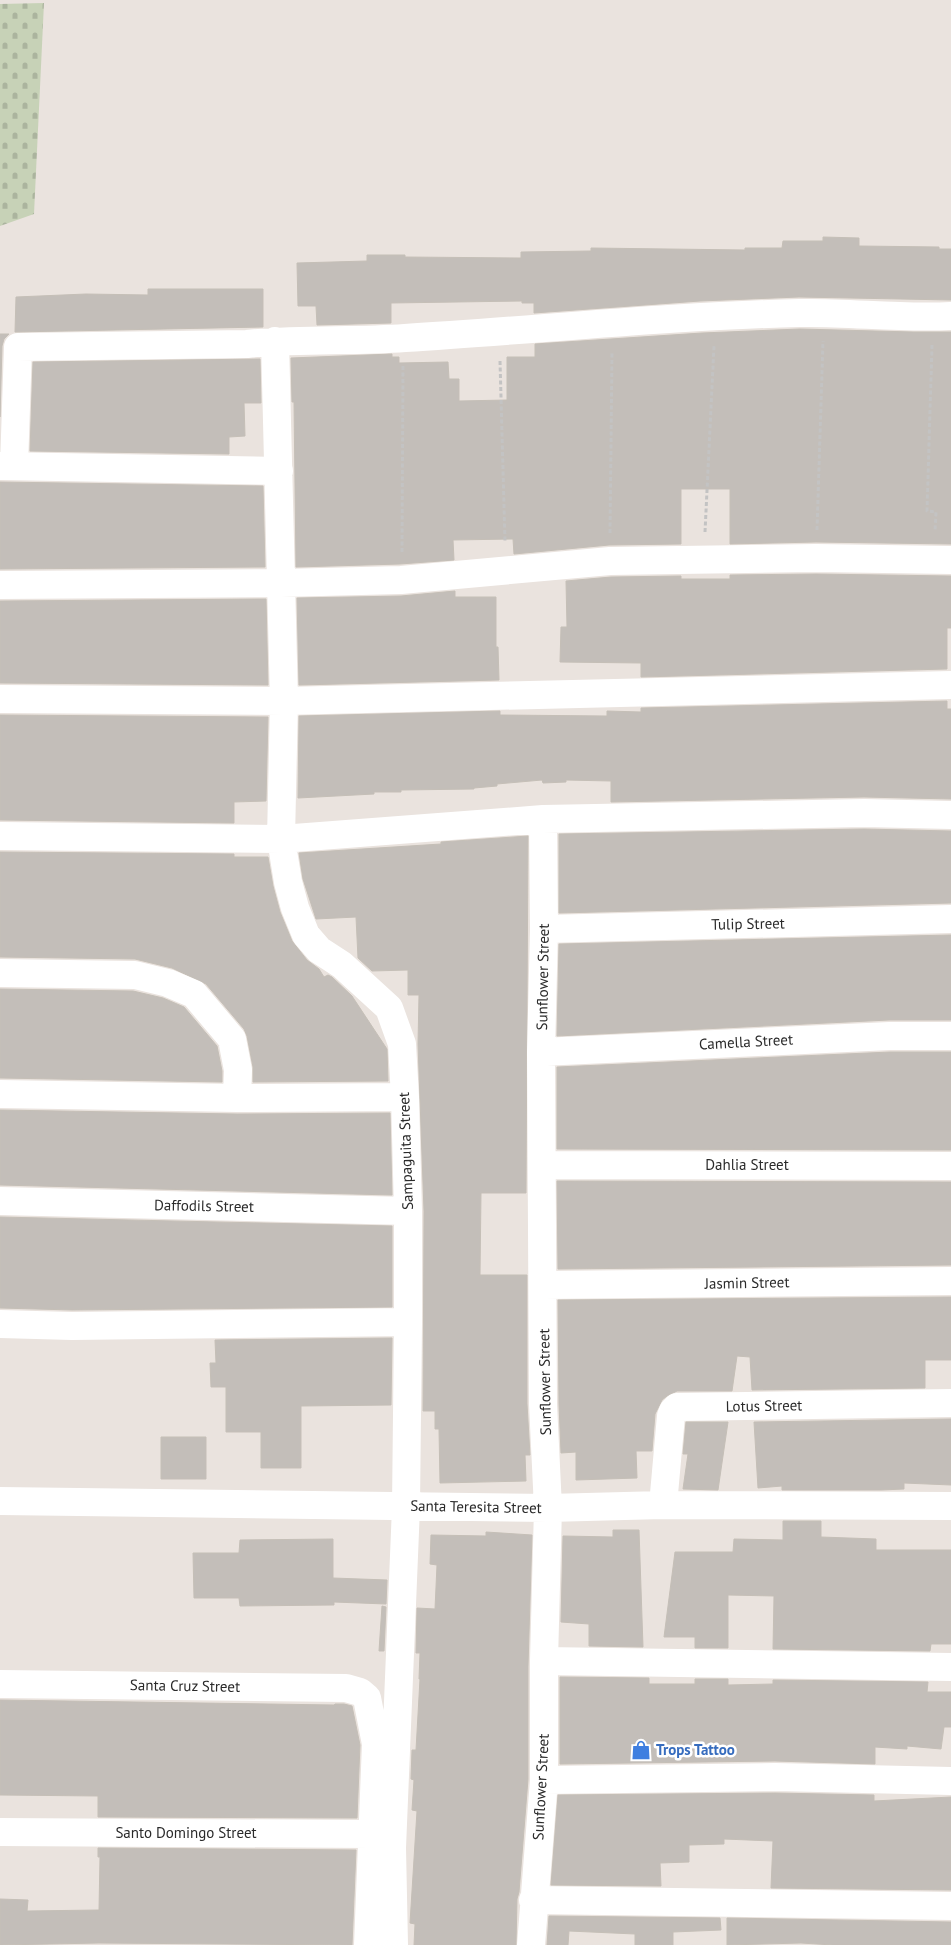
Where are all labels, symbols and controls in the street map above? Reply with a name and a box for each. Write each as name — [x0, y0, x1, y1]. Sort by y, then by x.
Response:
street label: Tulip Street — [711, 913, 785, 934]
street label: Sunflower Street — [532, 923, 553, 1031]
street label: Camella Street — [699, 1030, 793, 1053]
street label: Sampaguita Street — [394, 1092, 417, 1210]
street label: Dahlia Street — [705, 1155, 789, 1174]
street label: Daffodils Street — [154, 1195, 254, 1216]
street label: Jasmin Street — [703, 1272, 790, 1293]
street label: Sunflower Street — [534, 1328, 555, 1436]
street label: Lotus Street — [725, 1395, 803, 1416]
street label: Santa Teresita Street — [410, 1496, 542, 1517]
street label: Santa Cruz Street — [130, 1675, 240, 1696]
street label: Sunflower Street — [528, 1733, 553, 1841]
shop icon: Trops Tattoo — [630, 1739, 652, 1761]
place label: Trops Tattoo — [656, 1740, 735, 1759]
street label: Santo Domingo Street — [115, 1823, 257, 1842]

